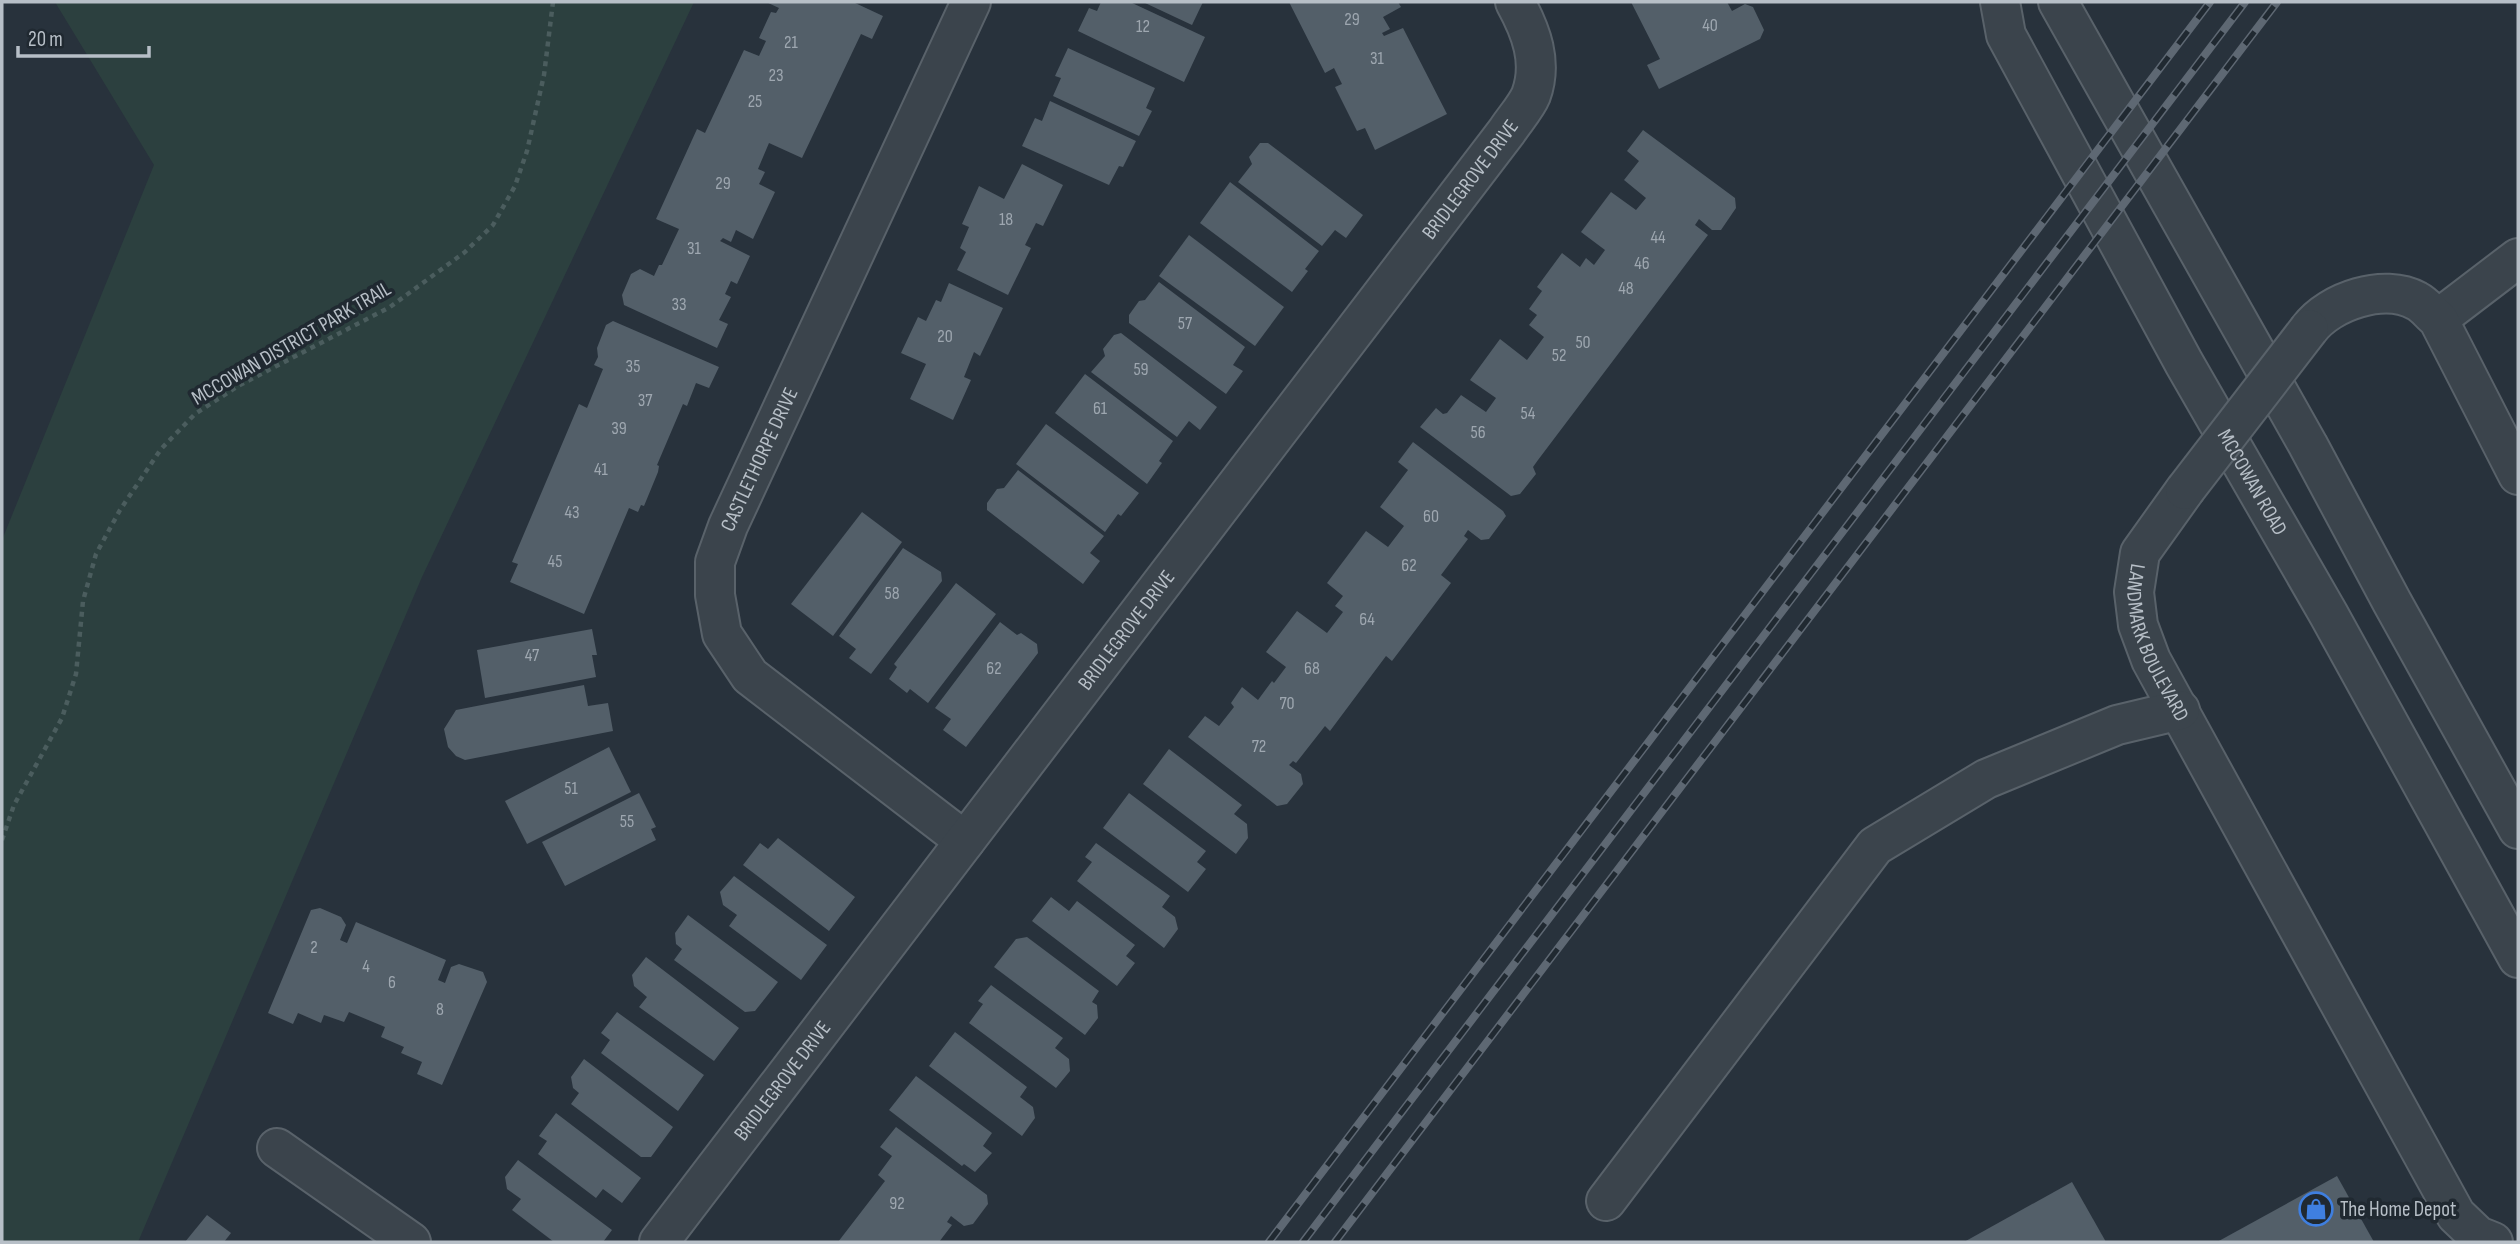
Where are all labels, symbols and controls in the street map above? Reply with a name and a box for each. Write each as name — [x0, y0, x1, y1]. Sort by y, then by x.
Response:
house number: 29 — [1344, 9, 1360, 30]
scale bar — [18, 14, 149, 58]
house number: 40 — [1702, 15, 1718, 36]
house number: 12 — [1136, 16, 1150, 37]
text: 20 m — [28, 27, 63, 52]
house number: 21 — [784, 32, 799, 53]
house number: 31 — [1370, 48, 1385, 69]
house number: 23 — [769, 65, 784, 86]
house number: 25 — [748, 91, 762, 112]
street label: BRIDLEGROVE DRIVE — [1417, 115, 1524, 244]
house number: 29 — [715, 173, 731, 194]
house number: 18 — [999, 209, 1013, 230]
house number: 44 — [1650, 227, 1666, 248]
house number: 31 — [687, 238, 702, 259]
house number: 46 — [1634, 253, 1650, 274]
street label: MCCOWAN DISTRICT PARK TRAIL — [187, 276, 395, 411]
house number: 48 — [1618, 278, 1634, 299]
house number: 33 — [671, 294, 687, 315]
house number: 57 — [1178, 313, 1193, 334]
house number: 20 — [937, 326, 953, 347]
house number: 50 — [1575, 332, 1591, 353]
house number: 52 — [1552, 345, 1566, 366]
house number: 35 — [626, 356, 640, 377]
house number: 59 — [1133, 359, 1149, 380]
street label: CASTLETHORPE DRIVE — [715, 384, 803, 535]
house number: 37 — [638, 390, 653, 411]
house number: 61 — [1093, 398, 1108, 419]
house number: 54 — [1521, 403, 1536, 424]
house number: 39 — [611, 418, 627, 439]
house number: 56 — [1470, 422, 1486, 443]
street label: MCCOWAN ROAD — [2212, 425, 2292, 540]
house number: 41 — [594, 459, 609, 480]
house number: 43 — [564, 502, 580, 523]
house number: 60 — [1423, 506, 1439, 527]
house number: 45 — [548, 551, 562, 572]
house number: 62 — [1401, 555, 1417, 576]
street label: LANDMARK BOULEVARD — [2121, 562, 2194, 726]
street label: BRIDLEGROVE DRIVE — [1073, 565, 1180, 695]
house number: 58 — [884, 583, 900, 604]
house number: 64 — [1359, 609, 1375, 630]
house number: 47 — [525, 645, 540, 666]
house number: 62 — [986, 658, 1002, 679]
house number: 68 — [1304, 658, 1320, 679]
house number: 70 — [1279, 693, 1295, 714]
house number: 72 — [1252, 736, 1266, 757]
house number: 51 — [564, 778, 578, 799]
house number: 55 — [620, 811, 634, 832]
house number: 2 — [310, 937, 318, 958]
house number: 4 — [362, 956, 370, 977]
house number: 6 — [388, 972, 396, 993]
house number: 8 — [436, 999, 444, 1020]
street label: BRIDLEGROVE DRIVE — [729, 1016, 836, 1146]
shop icon: The Home Depot — [2297, 1190, 2335, 1228]
house number: 92 — [889, 1193, 905, 1214]
place label: The Home Depot — [2340, 1197, 2456, 1222]

